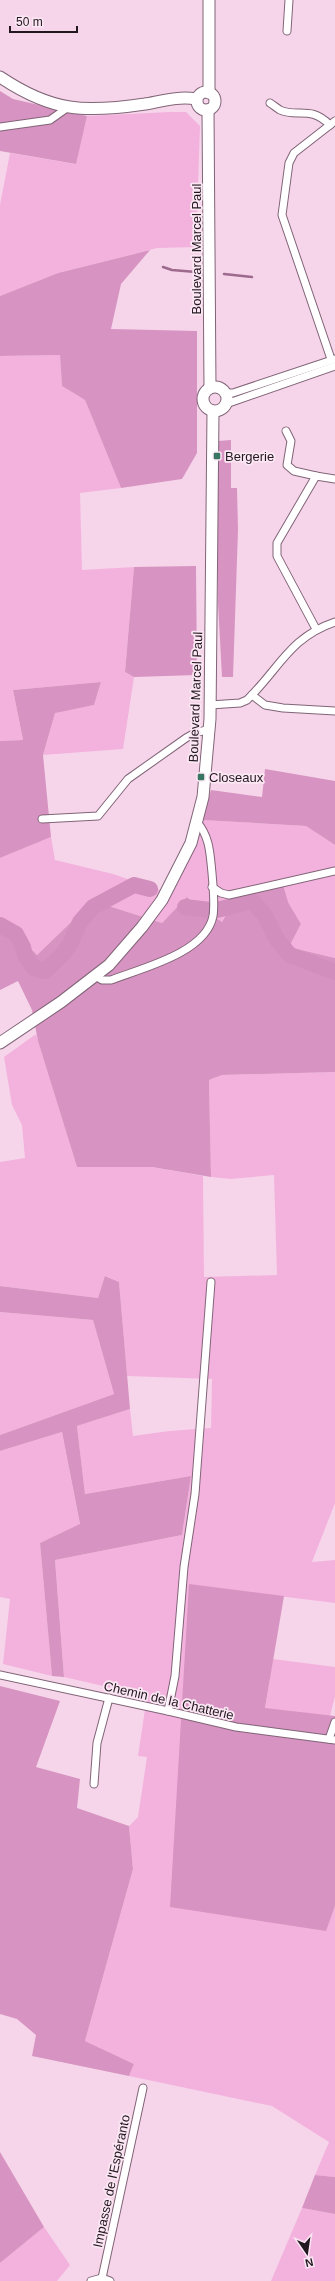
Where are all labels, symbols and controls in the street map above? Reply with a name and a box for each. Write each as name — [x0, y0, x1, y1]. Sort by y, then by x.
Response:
scale bar — [10, 8, 77, 34]
text: 50 m — [16, 15, 43, 29]
street label: Boulevard Marcel Paul — [189, 183, 204, 314]
place label: Bergerie — [225, 449, 274, 464]
marker: Bergerie — [212, 451, 222, 461]
street label: Boulevard Marcel Paul — [186, 631, 205, 763]
place label: Closeaux — [209, 770, 264, 785]
marker: Closeaux — [196, 772, 206, 782]
street label: Chemin de la Chatterie — [102, 1678, 235, 1723]
street label: Impasse de l'Espéranto — [90, 2113, 133, 2249]
north arrow — [287, 2233, 327, 2273]
text: N — [304, 2256, 314, 2269]

